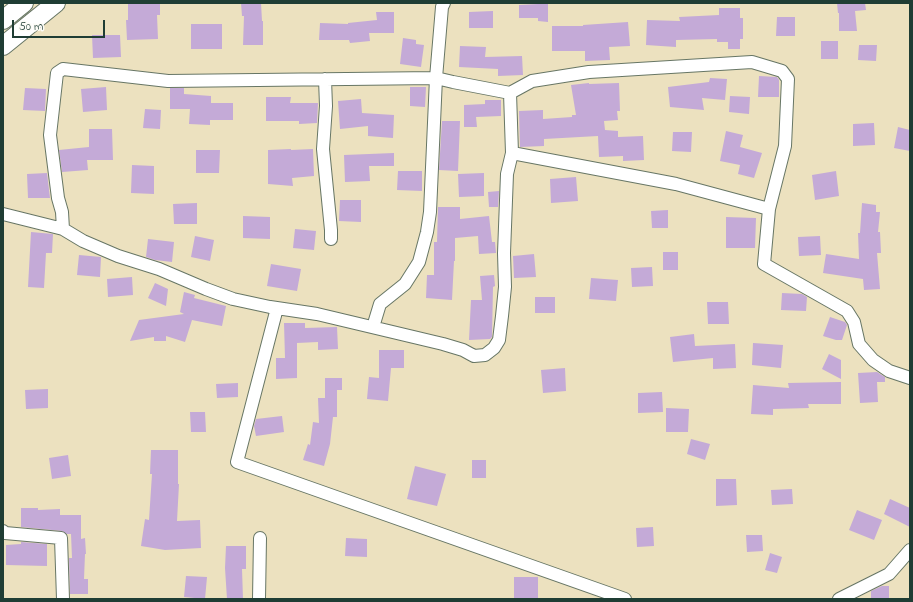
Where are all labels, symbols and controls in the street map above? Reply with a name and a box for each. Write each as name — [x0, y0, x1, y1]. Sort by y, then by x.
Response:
scale bar — [14, 12, 107, 38]
text: 50 m — [19, 18, 43, 36]

